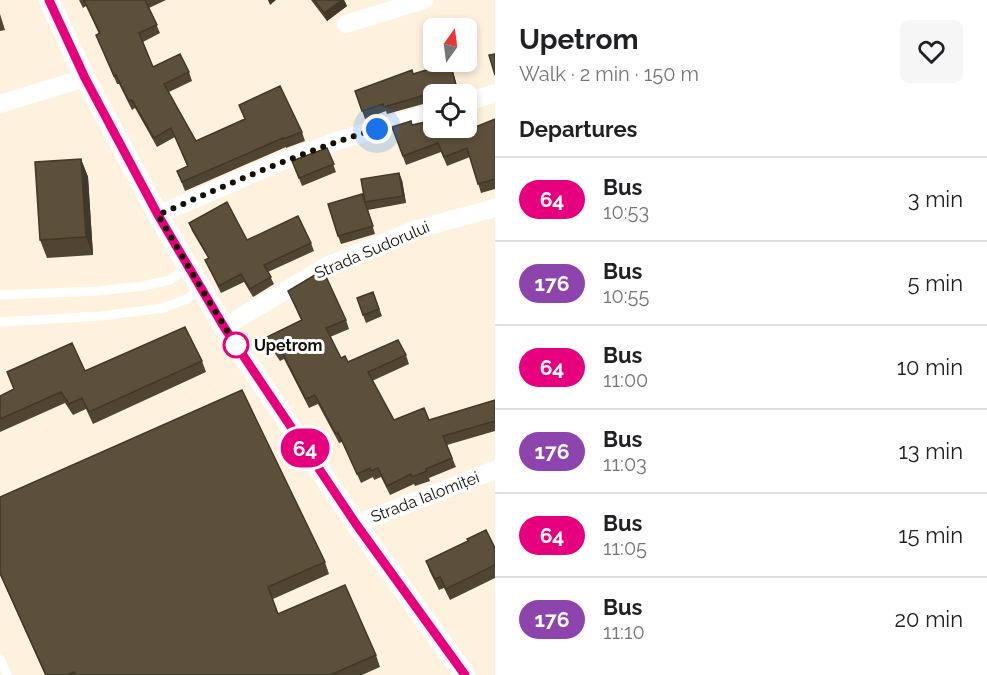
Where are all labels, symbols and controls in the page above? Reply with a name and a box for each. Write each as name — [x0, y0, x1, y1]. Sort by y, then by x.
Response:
north arrow — [423, 18, 477, 72]
map controls — [423, 18, 477, 138]
button: heart — [900, 20, 963, 83]
text: Upetrom — [519, 23, 639, 56]
text: Walk · 2 min · 150 m — [519, 62, 699, 86]
button: locate — [423, 84, 477, 138]
your location — [362, 114, 392, 144]
text: Departures — [519, 116, 637, 142]
text: Bus — [603, 174, 642, 200]
text: 3 min — [908, 186, 963, 212]
text: 64 — [540, 187, 564, 212]
text: 10:53 — [603, 200, 649, 224]
street label: Strada Sudorului — [312, 217, 432, 283]
text: Bus — [603, 258, 642, 284]
text: 5 min — [908, 270, 963, 296]
text: 176 — [535, 271, 569, 296]
text: 10:55 — [603, 284, 649, 308]
marker: Upetrom — [223, 332, 249, 358]
place label: Upetrom — [254, 336, 322, 355]
text: Bus — [603, 342, 642, 368]
text: 10 min — [897, 354, 963, 380]
text: 64 — [540, 355, 564, 380]
text: 11:00 — [603, 368, 648, 392]
text: Bus — [603, 426, 642, 452]
line badge: 64 — [278, 428, 332, 468]
text: 64 — [293, 436, 317, 461]
text: 13 min — [898, 438, 963, 464]
text: 176 — [535, 439, 569, 464]
text: 11:03 — [603, 452, 647, 476]
street label: Strada Ialomiței — [368, 468, 482, 526]
text: Bus — [603, 510, 642, 536]
text: 15 min — [898, 522, 963, 548]
text: 64 — [540, 523, 564, 548]
text: 11:05 — [603, 536, 647, 560]
text: Bus — [603, 594, 642, 620]
text: 20 min — [895, 606, 963, 632]
text: 176 — [535, 607, 569, 632]
text: 11:10 — [603, 620, 645, 644]

